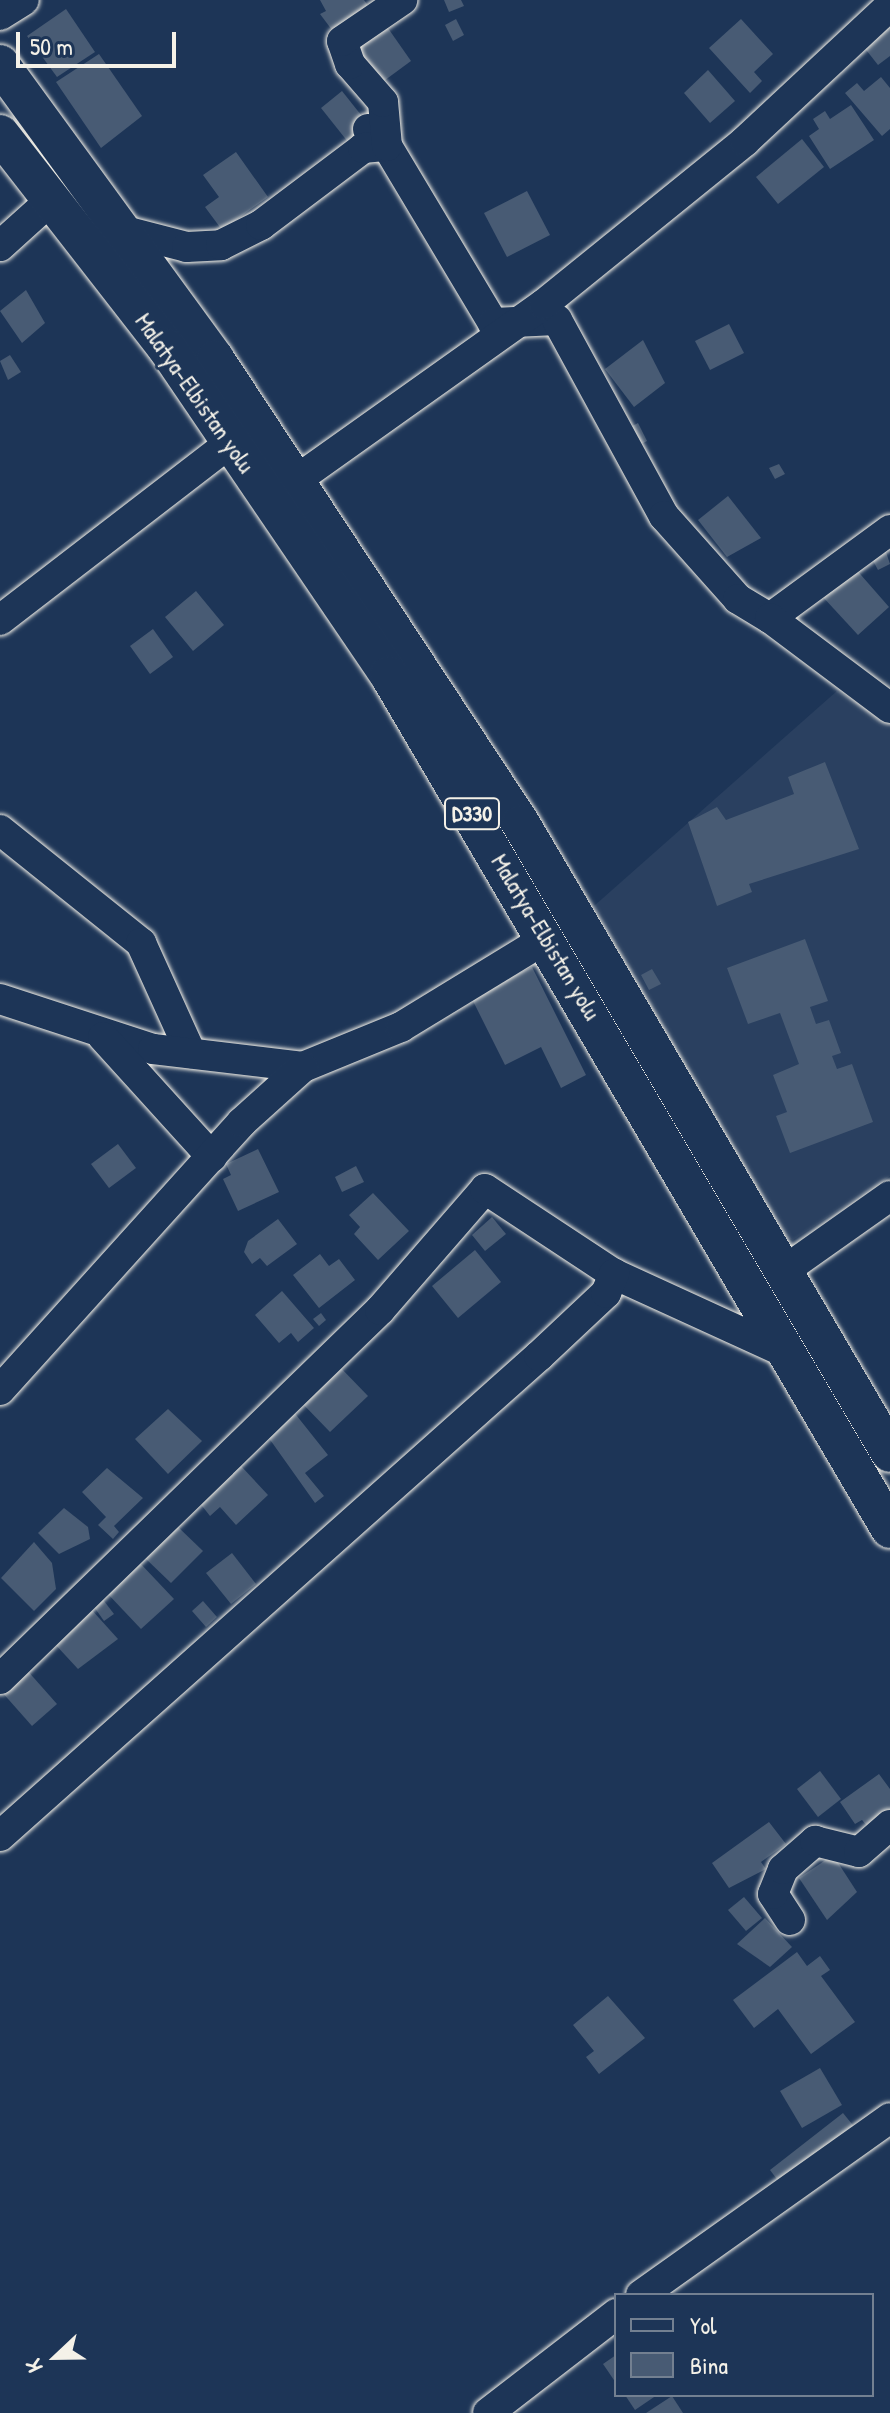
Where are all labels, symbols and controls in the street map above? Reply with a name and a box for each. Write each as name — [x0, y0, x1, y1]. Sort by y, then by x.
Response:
scale bar — [20, 16, 180, 66]
text: 50 m — [30, 30, 73, 62]
street label: Malatya-Elbistan yolu — [129, 308, 261, 478]
road number: D330 — [442, 796, 502, 832]
street label: Malatya-Elbistan yolu — [485, 849, 607, 1025]
legend — [614, 2293, 874, 2397]
text: Yol — [690, 2309, 717, 2341]
north arrow — [16, 2317, 96, 2397]
text: Bina — [690, 2349, 728, 2381]
text: K — [18, 2355, 50, 2377]

